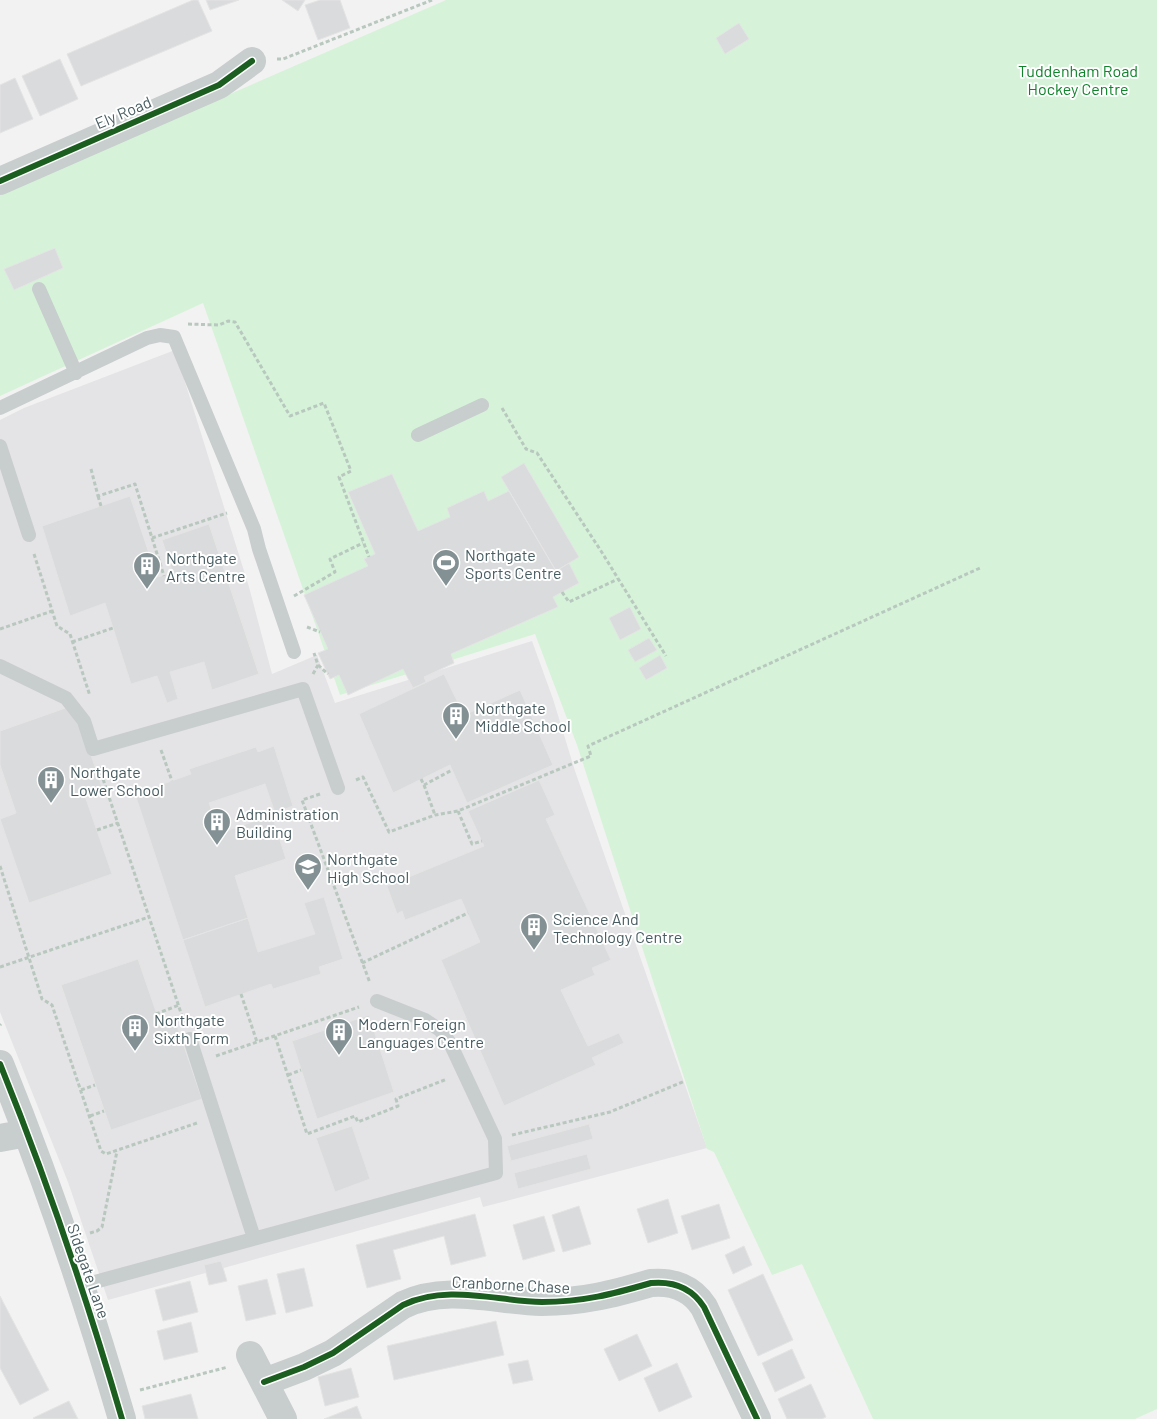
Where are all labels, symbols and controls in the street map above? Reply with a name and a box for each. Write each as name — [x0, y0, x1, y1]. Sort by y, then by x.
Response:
park label: Tuddenham Road Hockey Centre — [1018, 61, 1138, 98]
street label: Ely Road — [92, 92, 154, 132]
place label: Northgate Sports Centre — [465, 545, 562, 582]
place label: Northgate Arts Centre — [166, 548, 245, 585]
sports icon: Northgate Sports Centre — [431, 548, 461, 587]
building icon: Northgate Arts Centre — [132, 551, 162, 590]
place label: Northgate Middle School — [475, 698, 571, 735]
building icon: Northgate Middle School — [441, 701, 471, 740]
place label: Northgate Lower School — [70, 762, 164, 799]
building icon: Northgate Lower School — [36, 765, 66, 804]
place label: Administration Building — [236, 804, 339, 841]
building icon: Administration Building — [202, 807, 232, 846]
place label: Northgate High School — [327, 849, 409, 886]
school or university icon: Northgate High School — [293, 852, 323, 891]
place label: Science And Technology Centre — [553, 909, 682, 946]
building icon: Science And Technology Centre — [519, 912, 549, 951]
place label: Northgate Sixth Form — [154, 1010, 229, 1047]
building icon: Northgate Sixth Form — [120, 1013, 150, 1052]
place label: Modern Foreign Languages Centre — [358, 1014, 484, 1051]
building icon: Modern Foreign Languages Centre — [324, 1017, 354, 1056]
street label: Sidegate Lane — [64, 1221, 114, 1321]
street label: Cranborne Chase — [451, 1271, 571, 1297]

